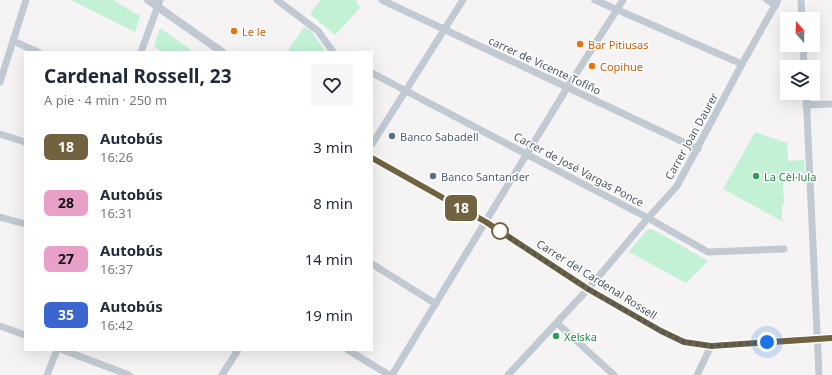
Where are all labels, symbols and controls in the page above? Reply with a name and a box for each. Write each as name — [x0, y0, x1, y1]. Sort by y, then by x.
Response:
north arrow — [780, 12, 820, 52]
map controls — [780, 12, 820, 100]
place label: Le le — [242, 24, 266, 39]
marker: Le le — [229, 26, 239, 36]
street label: carrer de Vicente Tofiño — [486, 32, 604, 98]
place label: Bar Pitiusas — [588, 37, 649, 52]
marker: Bar Pitiusas — [575, 39, 585, 49]
place label: Copihue — [600, 59, 643, 74]
button: layers — [780, 60, 820, 100]
marker: Copihue — [587, 61, 597, 71]
text: Cardenal Rossell, 23 — [44, 63, 232, 89]
button: heart — [311, 64, 353, 106]
street label: Carrer Joan Daurer — [661, 89, 721, 182]
text: A pie · 4 min · 250 m — [44, 91, 167, 109]
text: Autobús — [100, 128, 163, 148]
street label: Carrer de José Vargas Ponce — [511, 128, 647, 210]
place label: Banco Sabadell — [400, 129, 479, 144]
marker: Banco Sabadell — [387, 131, 397, 141]
text: 18 — [58, 137, 74, 156]
text: 3 min — [313, 137, 353, 157]
text: 16:26 — [100, 148, 133, 166]
place label: Banco Santander — [441, 169, 530, 184]
place label: La Cèl·lula — [764, 169, 816, 184]
marker: Banco Santander — [428, 171, 438, 181]
marker: La Cèl·lula — [751, 171, 761, 181]
text: Autobús — [100, 184, 163, 204]
text: 28 — [58, 193, 74, 212]
text: 8 min — [313, 193, 353, 213]
line badge: 18 — [443, 195, 479, 221]
text: 18 — [453, 198, 469, 217]
text: 16:31 — [100, 204, 133, 222]
unlabelled marker — [491, 222, 509, 240]
street label: Carrer del Cardenal Rossell — [534, 236, 660, 322]
text: Autobús — [100, 240, 163, 260]
text: 27 — [58, 249, 74, 268]
text: 14 min — [305, 249, 353, 269]
text: 16:37 — [100, 260, 133, 278]
text: Autobús — [100, 296, 163, 316]
text: 35 — [58, 305, 74, 324]
text: 19 min — [305, 305, 353, 325]
text: 16:42 — [100, 316, 133, 334]
place label: Xelska — [564, 329, 597, 344]
marker: Xelska — [551, 331, 561, 341]
your location — [757, 332, 777, 352]

